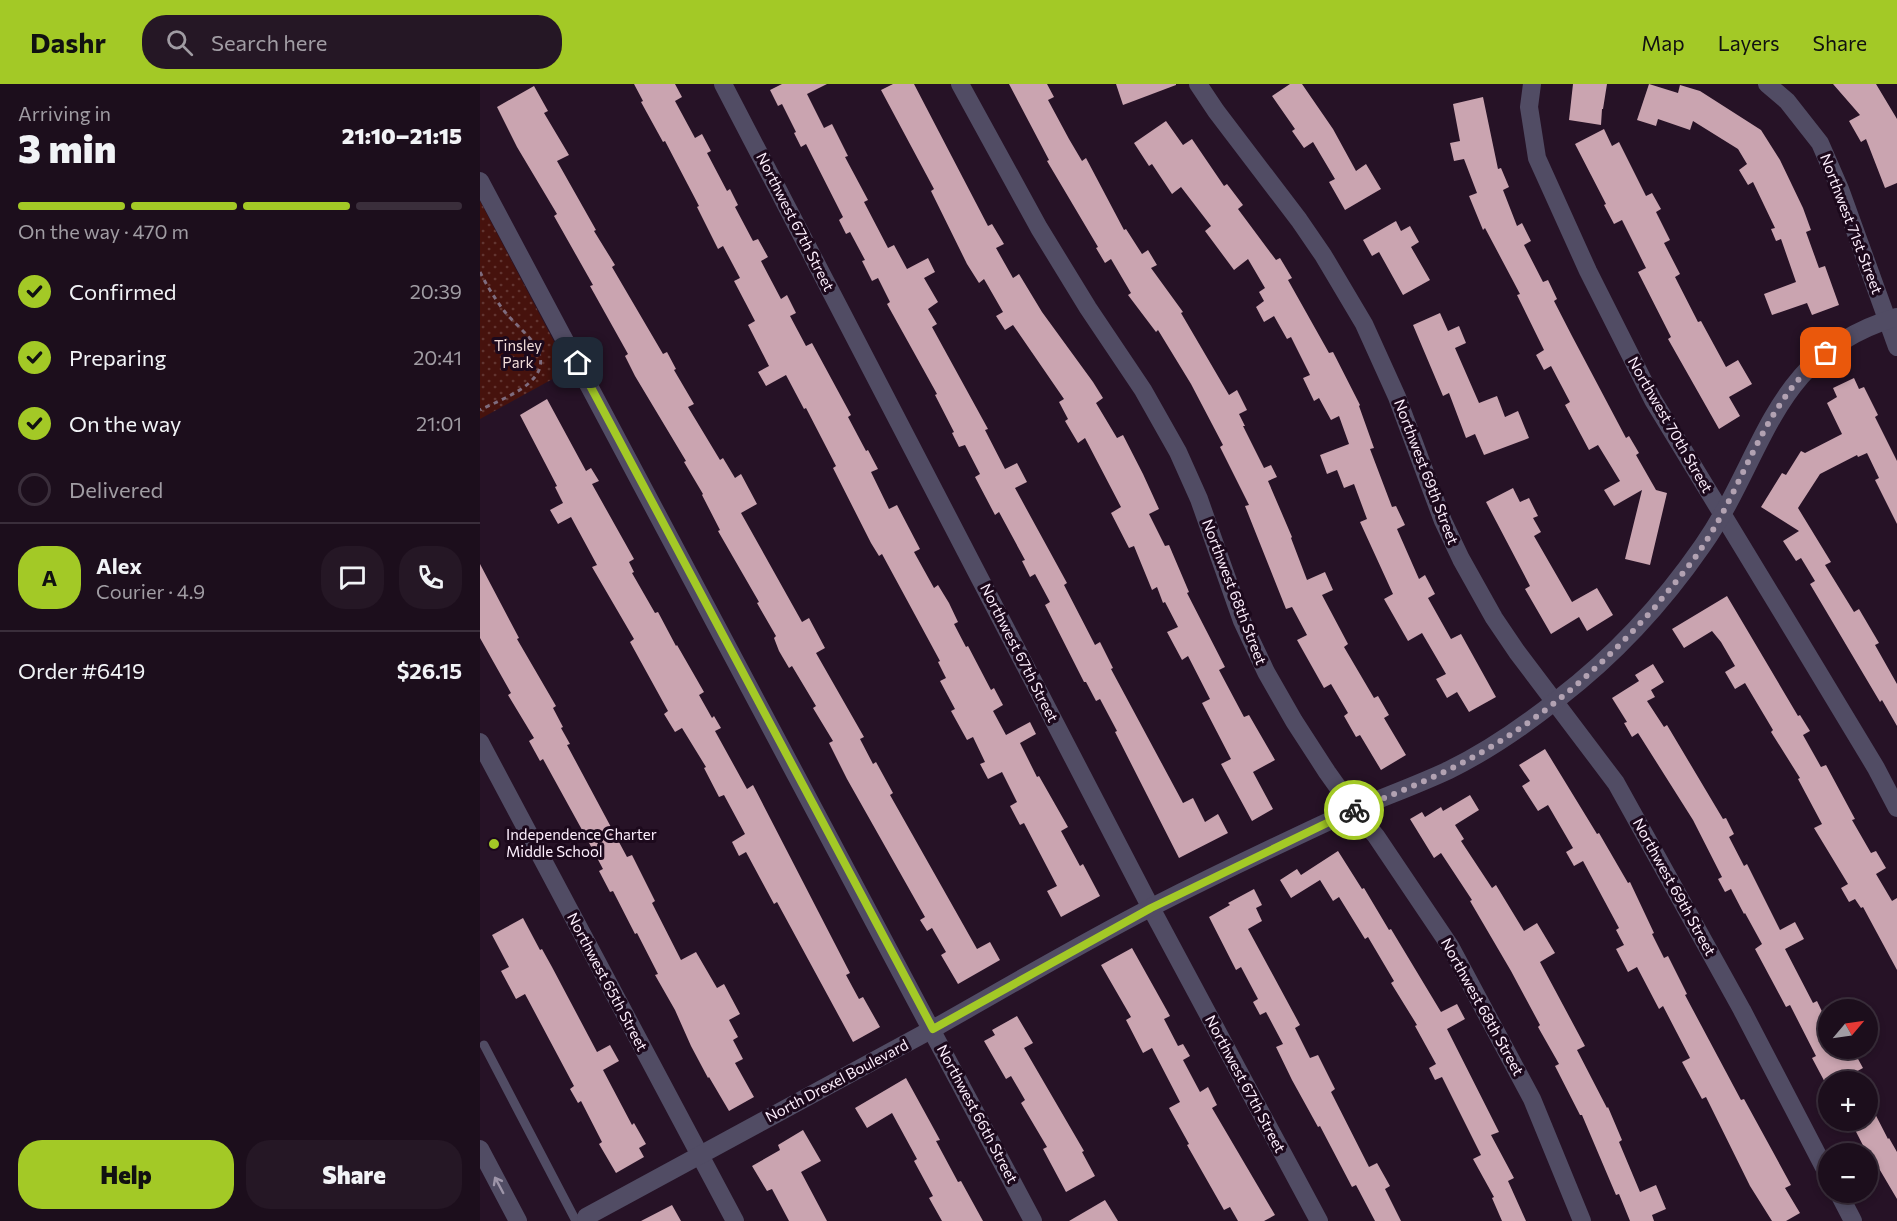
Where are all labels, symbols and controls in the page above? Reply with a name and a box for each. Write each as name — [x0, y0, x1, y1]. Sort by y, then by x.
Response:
search box — [142, 15, 562, 69]
text: Dashr — [30, 25, 106, 59]
icon: search — [163, 26, 196, 59]
text: Search here — [211, 29, 327, 56]
text: Map — [1641, 30, 1685, 55]
text: Layers — [1718, 30, 1780, 55]
text: Share — [1813, 30, 1867, 55]
text: Arriving in — [18, 101, 111, 125]
text: 21:10–21:15 — [342, 122, 462, 149]
text: 3 min — [18, 123, 116, 171]
street label: Northwest 67th Street — [753, 149, 839, 294]
street label: Northwest 71st Street — [1817, 151, 1887, 296]
text: On the way · 470 m — [18, 219, 189, 243]
icon: check — [18, 275, 51, 308]
text: Confirmed — [69, 278, 176, 305]
text: 20:39 — [410, 279, 462, 303]
pin — [1800, 327, 1851, 378]
park label: Tinsley Park — [494, 336, 542, 371]
icon: bag — [1809, 336, 1842, 369]
pin — [552, 337, 603, 388]
icon: check — [18, 341, 51, 374]
text: Preparing — [69, 344, 166, 371]
text: 20:41 — [413, 345, 462, 369]
icon: home — [561, 346, 594, 379]
street label: Northwest 70th Street — [1625, 353, 1717, 496]
street label: Northwest 69th Street — [1391, 396, 1463, 547]
icon: check — [18, 407, 51, 440]
text: On the way — [69, 410, 181, 437]
text: 21:01 — [416, 411, 462, 435]
text: Delivered — [69, 476, 163, 503]
street label: Northwest 68th Street — [1199, 516, 1271, 667]
button: chat — [321, 546, 384, 609]
button: phone — [399, 546, 462, 609]
text: Alex — [96, 552, 142, 579]
text: A — [42, 564, 57, 591]
text: Courier · 4.9 — [96, 579, 205, 603]
street label: Northwest 67th Street — [977, 580, 1063, 725]
text: Order #6419 — [18, 657, 145, 684]
text: $26.15 — [397, 657, 462, 684]
courier — [1324, 780, 1384, 840]
icon: bike — [1338, 794, 1371, 827]
street label: Northwest 69th Street — [1630, 815, 1720, 958]
place label: Independence Charter Middle School — [506, 825, 657, 860]
marker: Independence Charter Middle School — [487, 837, 501, 851]
street label: Northwest 65th Street — [564, 909, 652, 1054]
street label: Northwest 68th Street — [1438, 935, 1528, 1078]
north arrow — [1818, 999, 1878, 1059]
map controls — [1818, 999, 1878, 1203]
street label: Northwest 67th Street — [1202, 1012, 1290, 1155]
street label: North Drexel Boulevard — [762, 1035, 911, 1125]
street label: Northwest 66th Street — [934, 1041, 1022, 1186]
button: + — [1818, 1071, 1878, 1131]
button: Help — [18, 1140, 234, 1209]
button: Share — [246, 1140, 462, 1209]
button: − — [1818, 1143, 1878, 1203]
one-way arrow — [493, 1177, 505, 1194]

